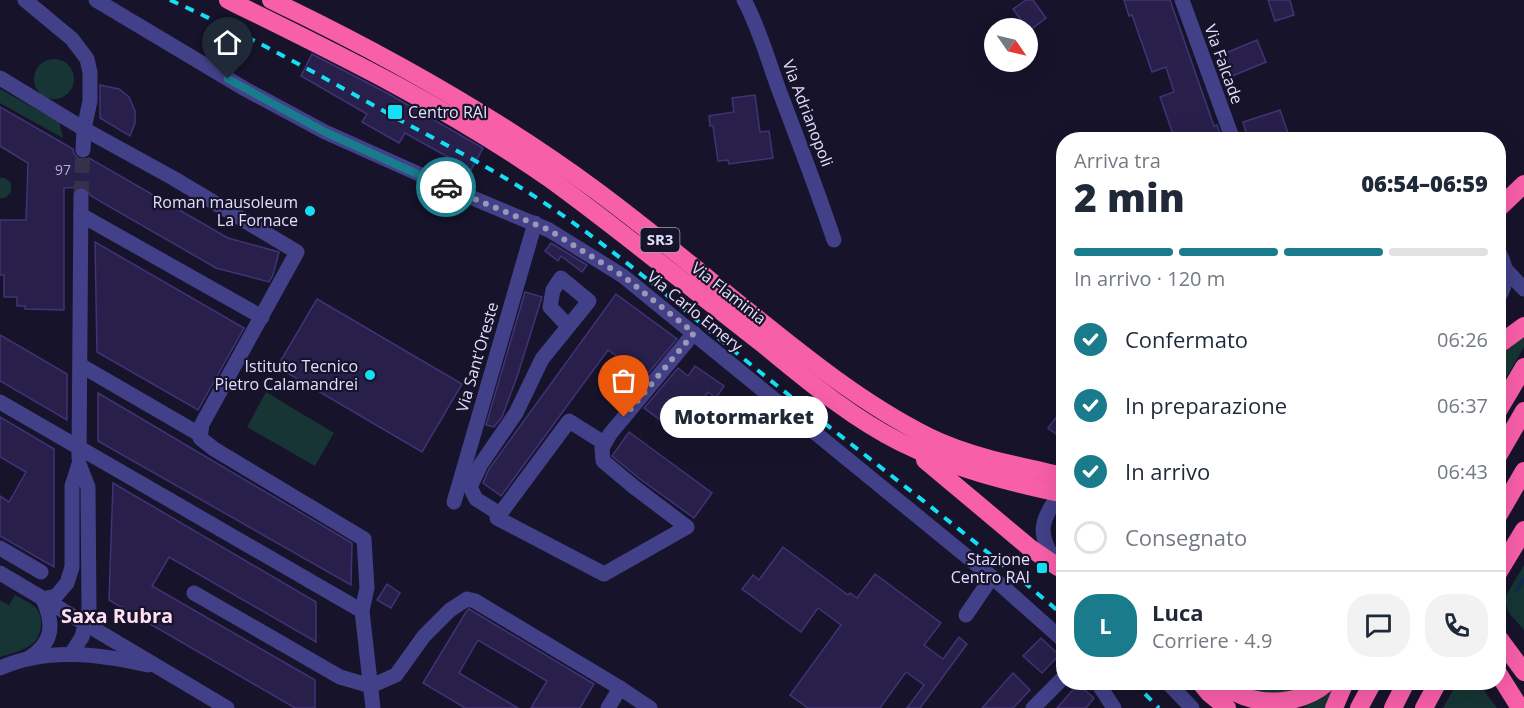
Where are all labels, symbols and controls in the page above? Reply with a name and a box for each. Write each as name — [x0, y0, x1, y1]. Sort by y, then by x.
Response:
pin — [202, 17, 253, 79]
north arrow — [984, 18, 1038, 72]
map controls — [984, 18, 1038, 72]
street label: Via Falcade — [1199, 21, 1249, 107]
icon: home — [211, 26, 244, 59]
street label: Via Adrianopoli — [777, 56, 839, 170]
place label: Centro RAI — [408, 101, 487, 123]
marker: Centro RAI — [386, 103, 404, 121]
text: Arriva tra — [1074, 147, 1161, 174]
courier — [416, 157, 476, 217]
house number: 97 — [55, 160, 71, 179]
text: 06:54–06:59 — [1361, 168, 1488, 198]
text: 2 min — [1074, 170, 1185, 223]
icon: car — [430, 171, 463, 204]
place label: Roman mausoleum La Fornace — [152, 191, 298, 231]
marker: Roman mausoleum La Fornace — [303, 204, 317, 218]
road number: SR3 — [640, 228, 680, 252]
street label: Via Flaminia — [687, 257, 771, 329]
text: In arrivo · 120 m — [1074, 265, 1225, 292]
street label: Via Carlo Emery — [643, 266, 748, 357]
street label: Via Sant'Oreste — [451, 299, 503, 415]
icon: check — [1074, 323, 1107, 356]
text: Confermato — [1125, 324, 1248, 354]
text: 06:26 — [1437, 326, 1488, 353]
place label: Istituto Tecnico Pietro Calamandrei — [215, 355, 358, 395]
pin — [598, 355, 649, 417]
icon: bag — [607, 364, 640, 397]
marker: Istituto Tecnico Pietro Calamandrei — [363, 368, 377, 382]
icon: check — [1074, 389, 1107, 422]
text: In preparazione — [1125, 390, 1287, 420]
text: 06:37 — [1437, 392, 1488, 419]
callout: Motormarket — [660, 396, 828, 438]
text: Motormarket — [674, 403, 814, 430]
icon: check — [1074, 455, 1107, 488]
text: In arrivo — [1125, 456, 1210, 486]
text: 06:43 — [1437, 458, 1488, 485]
text: Consegnato — [1125, 522, 1247, 552]
place label: Stazione Centro RAI — [951, 548, 1030, 588]
marker: Stazione Centro RAI — [1035, 561, 1049, 575]
button: chat — [1347, 594, 1410, 657]
button: phone — [1425, 594, 1488, 657]
text: Luca — [1152, 597, 1204, 627]
district label: Saxa Rubra — [61, 602, 173, 629]
text: L — [1099, 610, 1112, 640]
text: Corriere · 4.9 — [1152, 627, 1272, 654]

